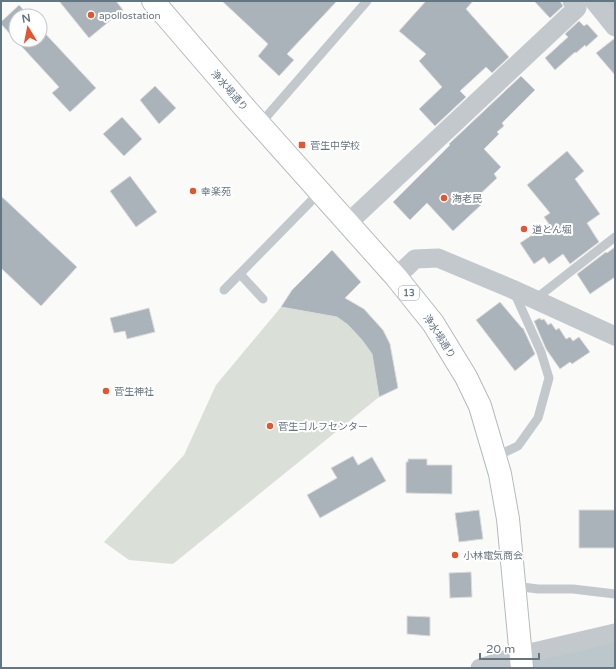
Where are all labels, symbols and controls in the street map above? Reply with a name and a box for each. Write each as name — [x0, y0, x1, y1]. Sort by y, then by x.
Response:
north arrow — [8, 8, 48, 48]
marker: apollostation — [86, 10, 96, 20]
place label: apollostation — [99, 10, 161, 22]
text: N — [21, 11, 32, 26]
street label: 浄水場通り — [208, 68, 250, 113]
marker: 菅生中学校 — [297, 140, 307, 150]
place label: 菅生中学校 — [310, 140, 360, 152]
marker: 幸楽苑 — [188, 186, 198, 196]
place label: 幸楽苑 — [201, 186, 231, 198]
marker: 海老民 — [439, 193, 449, 203]
place label: 海老民 — [452, 193, 482, 205]
marker: 道とん堀 — [519, 224, 529, 234]
place label: 道とん堀 — [532, 224, 572, 236]
road number: 13 — [399, 286, 419, 300]
street label: 浄水場通り — [421, 312, 458, 361]
marker: 菅生神社 — [101, 386, 111, 396]
place label: 菅生神社 — [114, 386, 154, 398]
marker: 菅生ゴルフセンター — [265, 421, 275, 431]
place label: 菅生ゴルフセンター — [278, 421, 368, 433]
marker: 小林電気商会 — [450, 550, 460, 560]
place label: 小林電気商会 — [463, 550, 523, 562]
scale bar — [480, 635, 539, 661]
text: 20 m — [486, 642, 515, 656]

